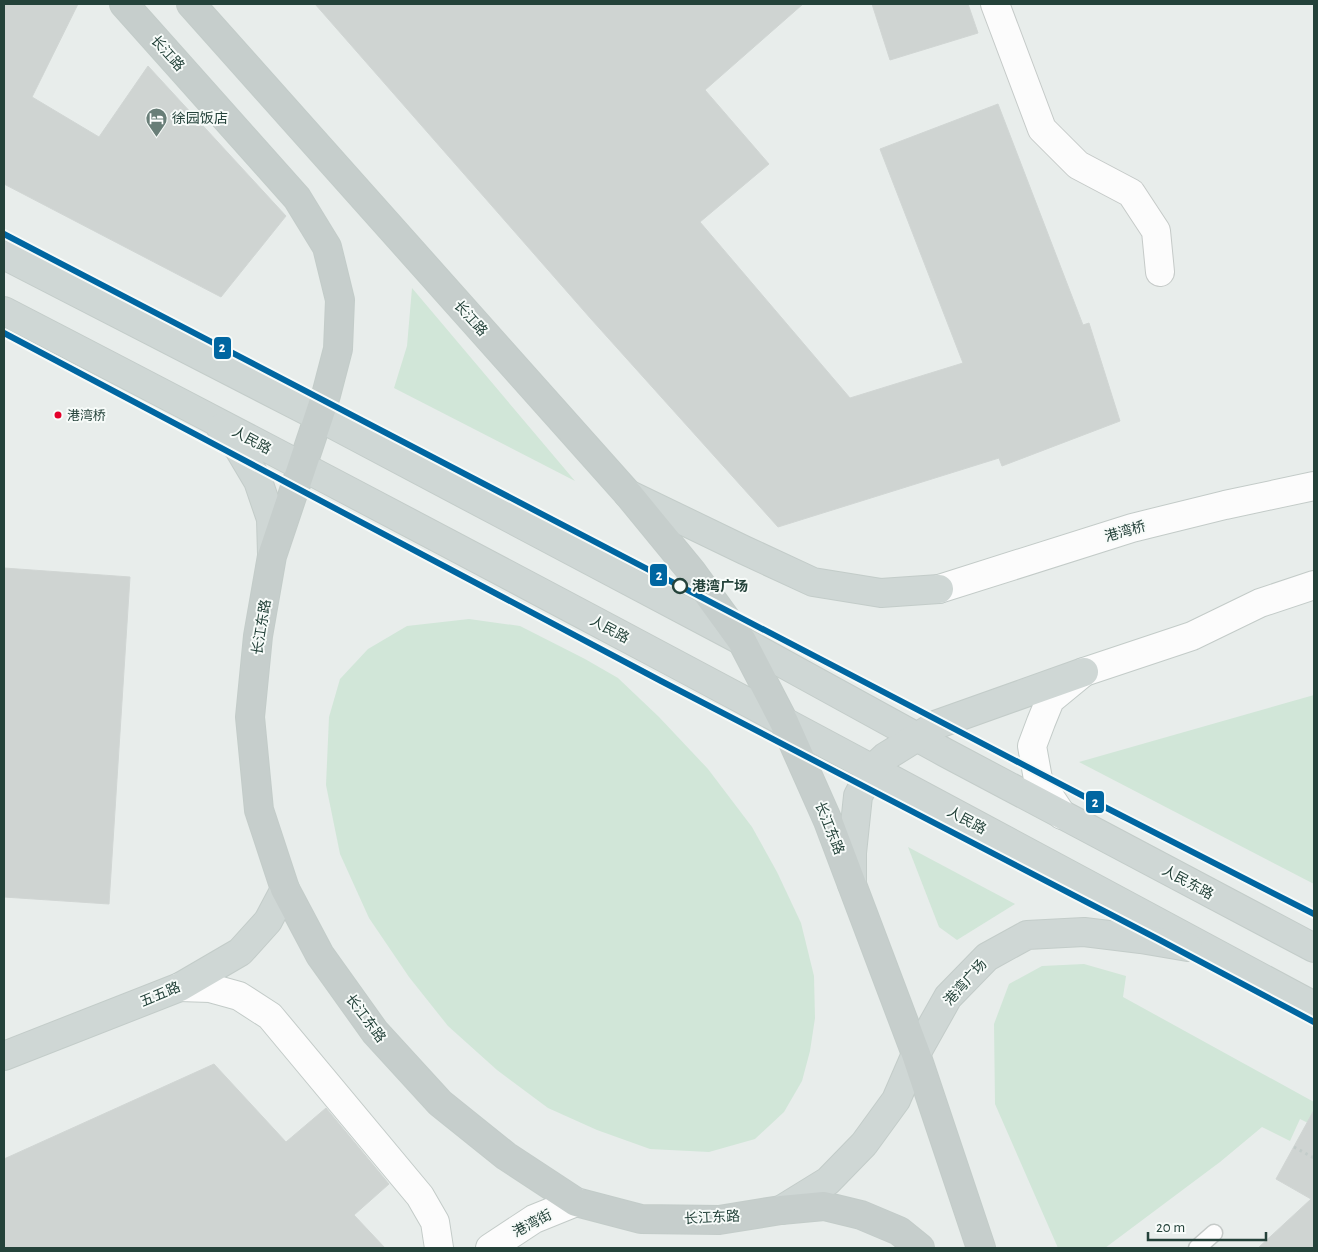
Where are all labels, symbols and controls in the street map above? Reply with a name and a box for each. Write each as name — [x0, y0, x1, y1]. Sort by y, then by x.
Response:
street label: 长江路 — [148, 33, 187, 74]
hotel icon: 徐园饭店 — [144, 106, 168, 137]
place label: 徐园饭店 — [172, 111, 228, 126]
street label: 长江路 — [451, 298, 490, 339]
line badge: 2 — [213, 336, 232, 360]
text: 2 — [219, 341, 226, 355]
place label: 港湾桥 — [67, 408, 106, 423]
marker: 港湾桥 — [53, 410, 63, 420]
street label: 人民路 — [230, 424, 274, 457]
street label: 港湾桥 — [1103, 518, 1147, 544]
line badge: 2 — [649, 563, 668, 587]
text: 2 — [656, 569, 663, 583]
marker: 港湾广场 — [672, 578, 688, 594]
place label: 港湾广场 — [692, 578, 748, 594]
street label: 长江东路 — [250, 598, 273, 656]
street label: 人民路 — [588, 613, 632, 646]
line badge: 2 — [1085, 790, 1105, 814]
text: 2 — [1092, 796, 1099, 810]
street label: 长江东路 — [812, 799, 847, 857]
street label: 人民路 — [945, 804, 989, 837]
street label: 人民东路 — [1160, 863, 1216, 902]
street label: 港湾广场 — [941, 957, 990, 1008]
street label: 五五路 — [138, 979, 182, 1010]
street label: 长江东路 — [343, 991, 388, 1045]
street label: 港湾街 — [510, 1207, 554, 1240]
street label: 长江东路 — [684, 1209, 740, 1226]
scale bar — [1148, 1210, 1266, 1242]
text: 20 m — [1156, 1220, 1185, 1235]

